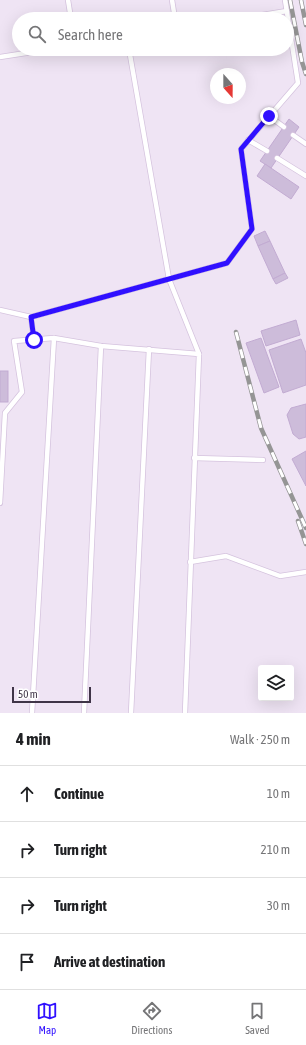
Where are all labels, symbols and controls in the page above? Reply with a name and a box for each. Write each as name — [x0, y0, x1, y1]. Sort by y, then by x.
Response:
search box — [12, 12, 294, 56]
icon: search — [26, 23, 48, 45]
text: Search here — [58, 26, 123, 43]
north arrow — [210, 68, 246, 104]
route end — [260, 107, 278, 125]
route start — [25, 331, 43, 349]
map controls — [258, 665, 294, 701]
button: layers — [258, 665, 294, 701]
scale bar — [12, 685, 91, 704]
text: 50 m — [18, 688, 38, 700]
text: 4 min — [16, 729, 51, 749]
text: Walk · 250 m — [230, 732, 290, 747]
icon: ahead — [16, 783, 38, 805]
text: Continue — [54, 785, 104, 802]
text: 10 m — [267, 786, 290, 801]
icon: right — [16, 839, 38, 861]
text: Turn right — [54, 841, 107, 858]
text: 210 m — [261, 842, 290, 857]
icon: right — [16, 895, 38, 917]
text: Turn right — [54, 897, 107, 914]
text: 30 m — [267, 898, 290, 913]
icon: arrive — [16, 951, 38, 973]
text: Arrive at destination — [54, 953, 165, 970]
tab: Map — [36, 1000, 58, 1036]
tab: Directions — [131, 1000, 172, 1036]
tab: Saved — [245, 1000, 270, 1036]

